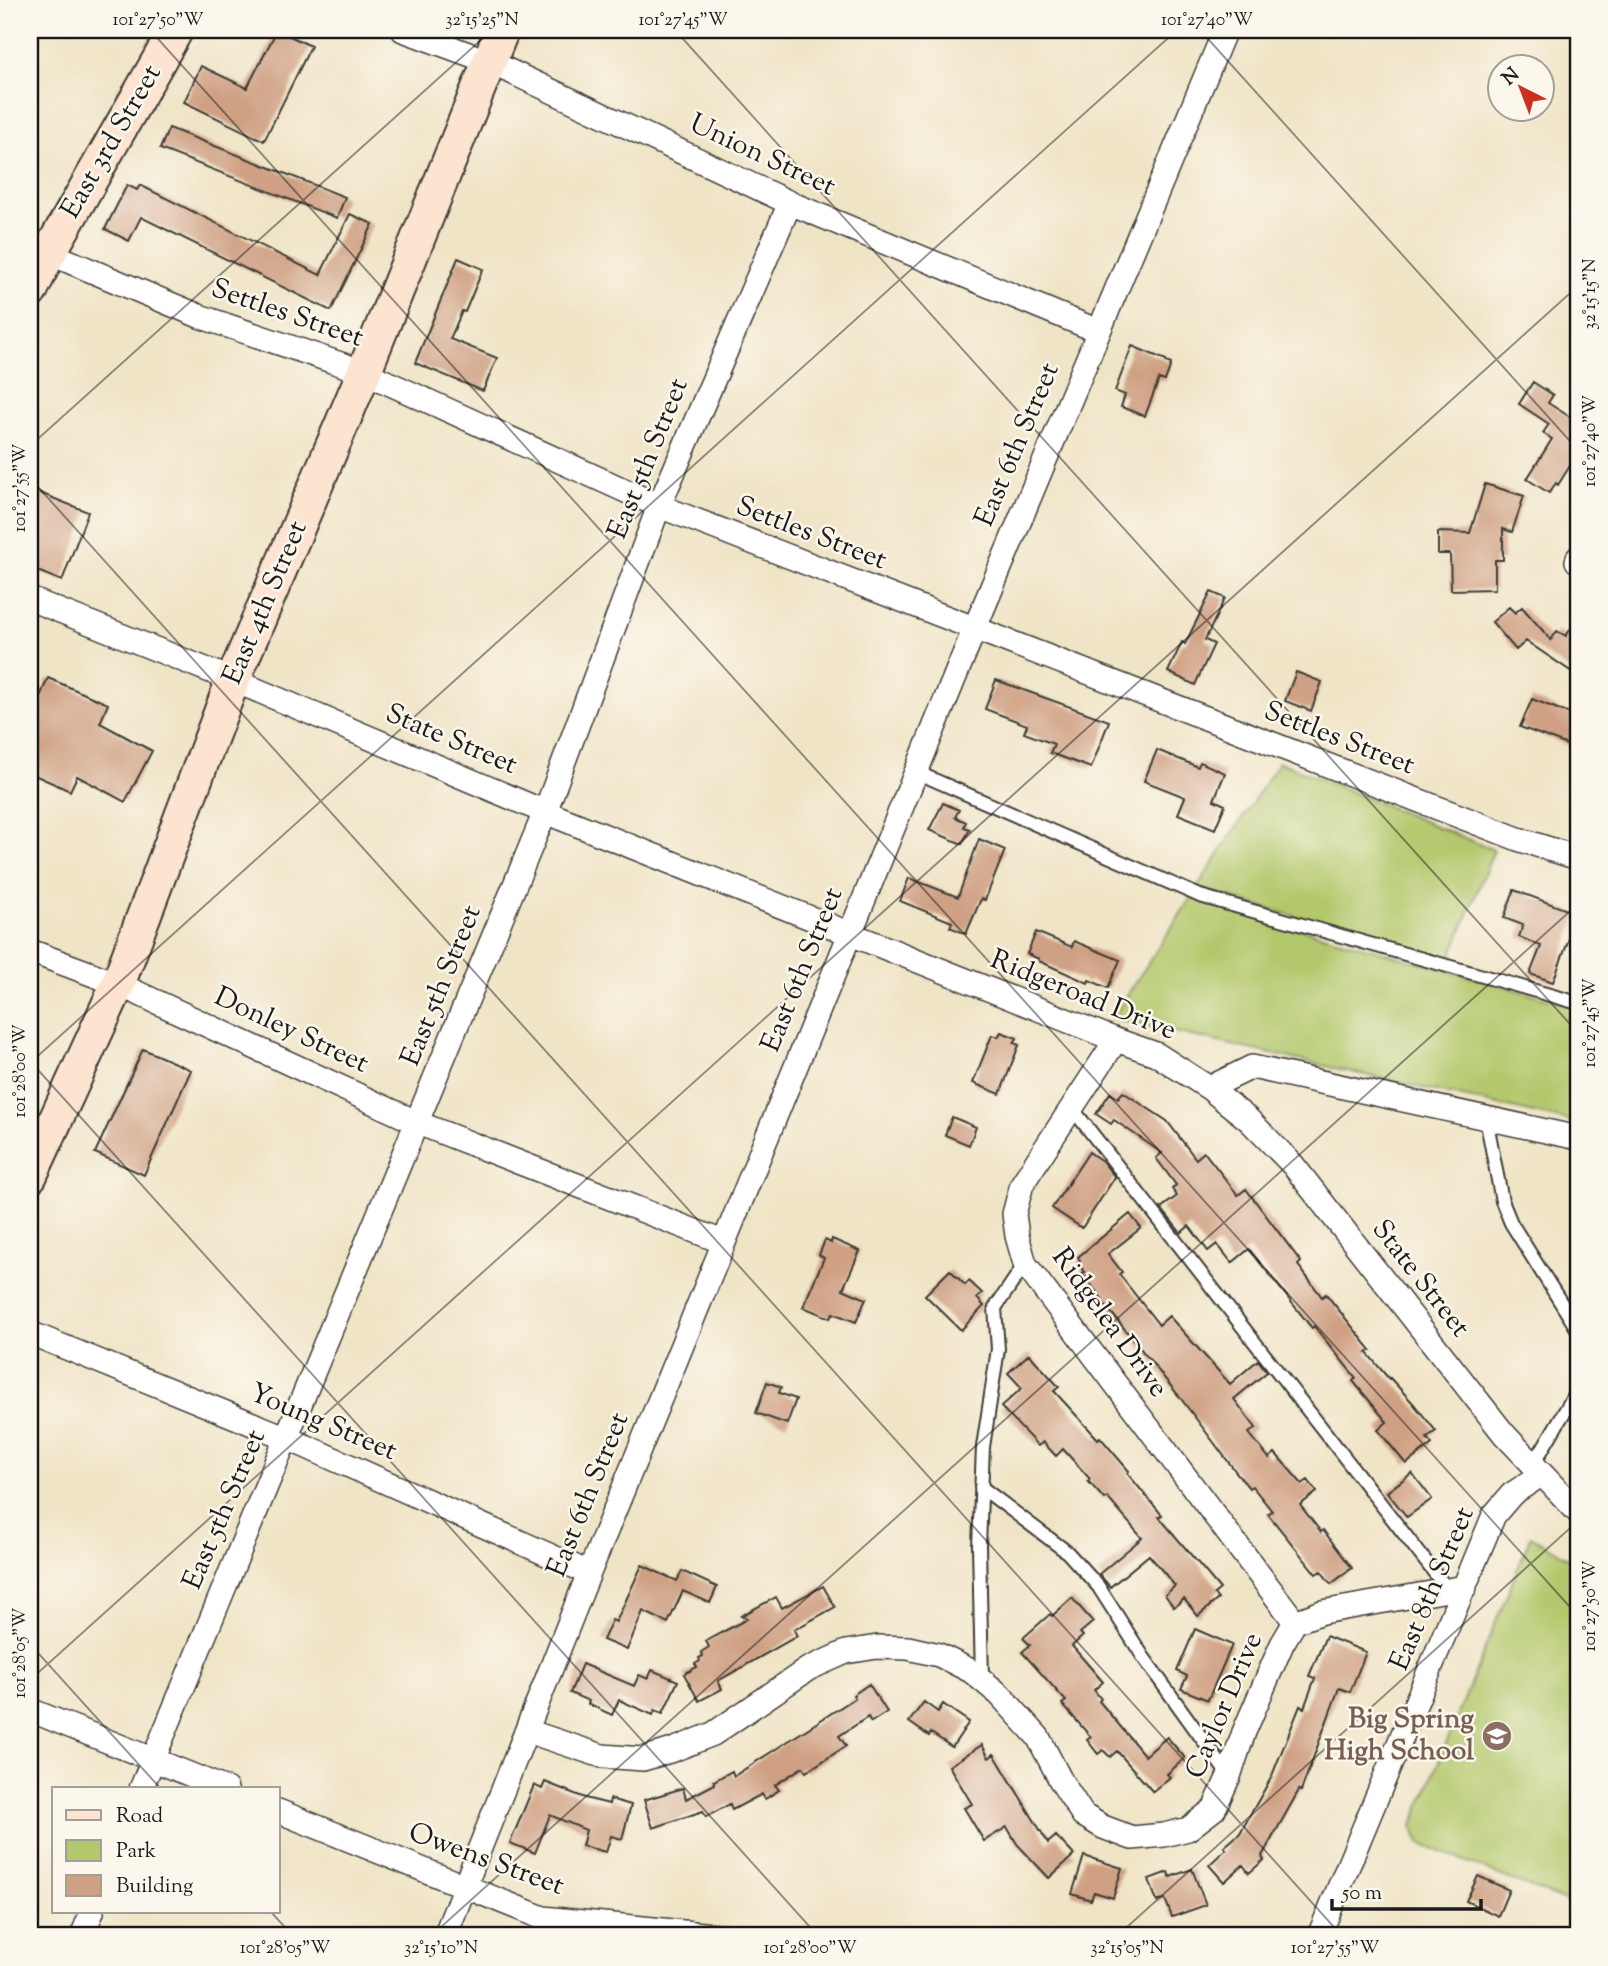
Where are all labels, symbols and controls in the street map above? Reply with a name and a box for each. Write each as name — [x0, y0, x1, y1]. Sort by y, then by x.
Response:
text: 101°27'50"W — [113, 8, 203, 34]
text: 32°15'25"N — [445, 8, 519, 34]
text: 101°27'45"W — [638, 8, 728, 34]
text: 101°27'40"W — [1161, 8, 1253, 34]
north arrow — [1486, 52, 1556, 122]
street label: East 3rd Street — [52, 57, 173, 226]
text: N — [1497, 62, 1526, 92]
street label: Union Street — [682, 105, 842, 208]
text: 32°15'15"N — [1578, 258, 1604, 330]
street label: Settles Street — [206, 269, 369, 359]
street label: East 6th Street — [966, 357, 1071, 533]
street label: East 5th Street — [599, 372, 700, 545]
text: 101°27'40"W — [1578, 395, 1604, 487]
text: 101°27'55"W — [8, 444, 34, 532]
street label: Settles Street — [730, 487, 893, 581]
street label: East 4th Street — [213, 514, 319, 691]
street label: Settles Street — [1258, 692, 1421, 786]
street label: State Street — [379, 694, 524, 786]
street label: East 6th Street — [752, 881, 854, 1058]
street label: East 5th Street — [392, 899, 493, 1072]
street label: Ridgeroad Drive — [984, 940, 1182, 1052]
street label: Donley Street — [207, 978, 375, 1084]
text: 101°27'45"W — [1578, 978, 1604, 1068]
text: 101°28'00"W — [8, 1024, 34, 1118]
street label: State Street — [1361, 1212, 1479, 1347]
street label: Ridgelea Drive — [1041, 1240, 1177, 1406]
street label: Young Street — [243, 1374, 403, 1472]
street label: East 6th Street — [538, 1406, 640, 1583]
street label: East 5th Street — [173, 1423, 277, 1596]
street label: East 8th Street — [1380, 1500, 1486, 1677]
text: 101°27'50"W — [1578, 1561, 1604, 1651]
text: 101°28'05"W — [8, 1608, 34, 1698]
street label: Caylor Drive — [1176, 1627, 1274, 1785]
place label: Big Spring High School — [1324, 1700, 1474, 1772]
school or university icon: Big Spring High School — [1480, 1719, 1514, 1753]
legend — [52, 1787, 280, 1913]
text: Road — [116, 1802, 163, 1832]
street label: Owens Street — [403, 1813, 570, 1907]
text: Park — [116, 1837, 157, 1867]
scale bar — [1332, 1868, 1480, 1912]
text: Building — [116, 1872, 193, 1902]
text: 50 m — [1341, 1879, 1382, 1909]
text: 101°28'05"W — [240, 1936, 330, 1962]
text: 32°15'10"N — [404, 1936, 478, 1962]
text: 101°28'00"W — [763, 1936, 857, 1962]
text: 32°15'05"N — [1090, 1936, 1164, 1962]
text: 101°27'55"W — [1291, 1936, 1379, 1962]

